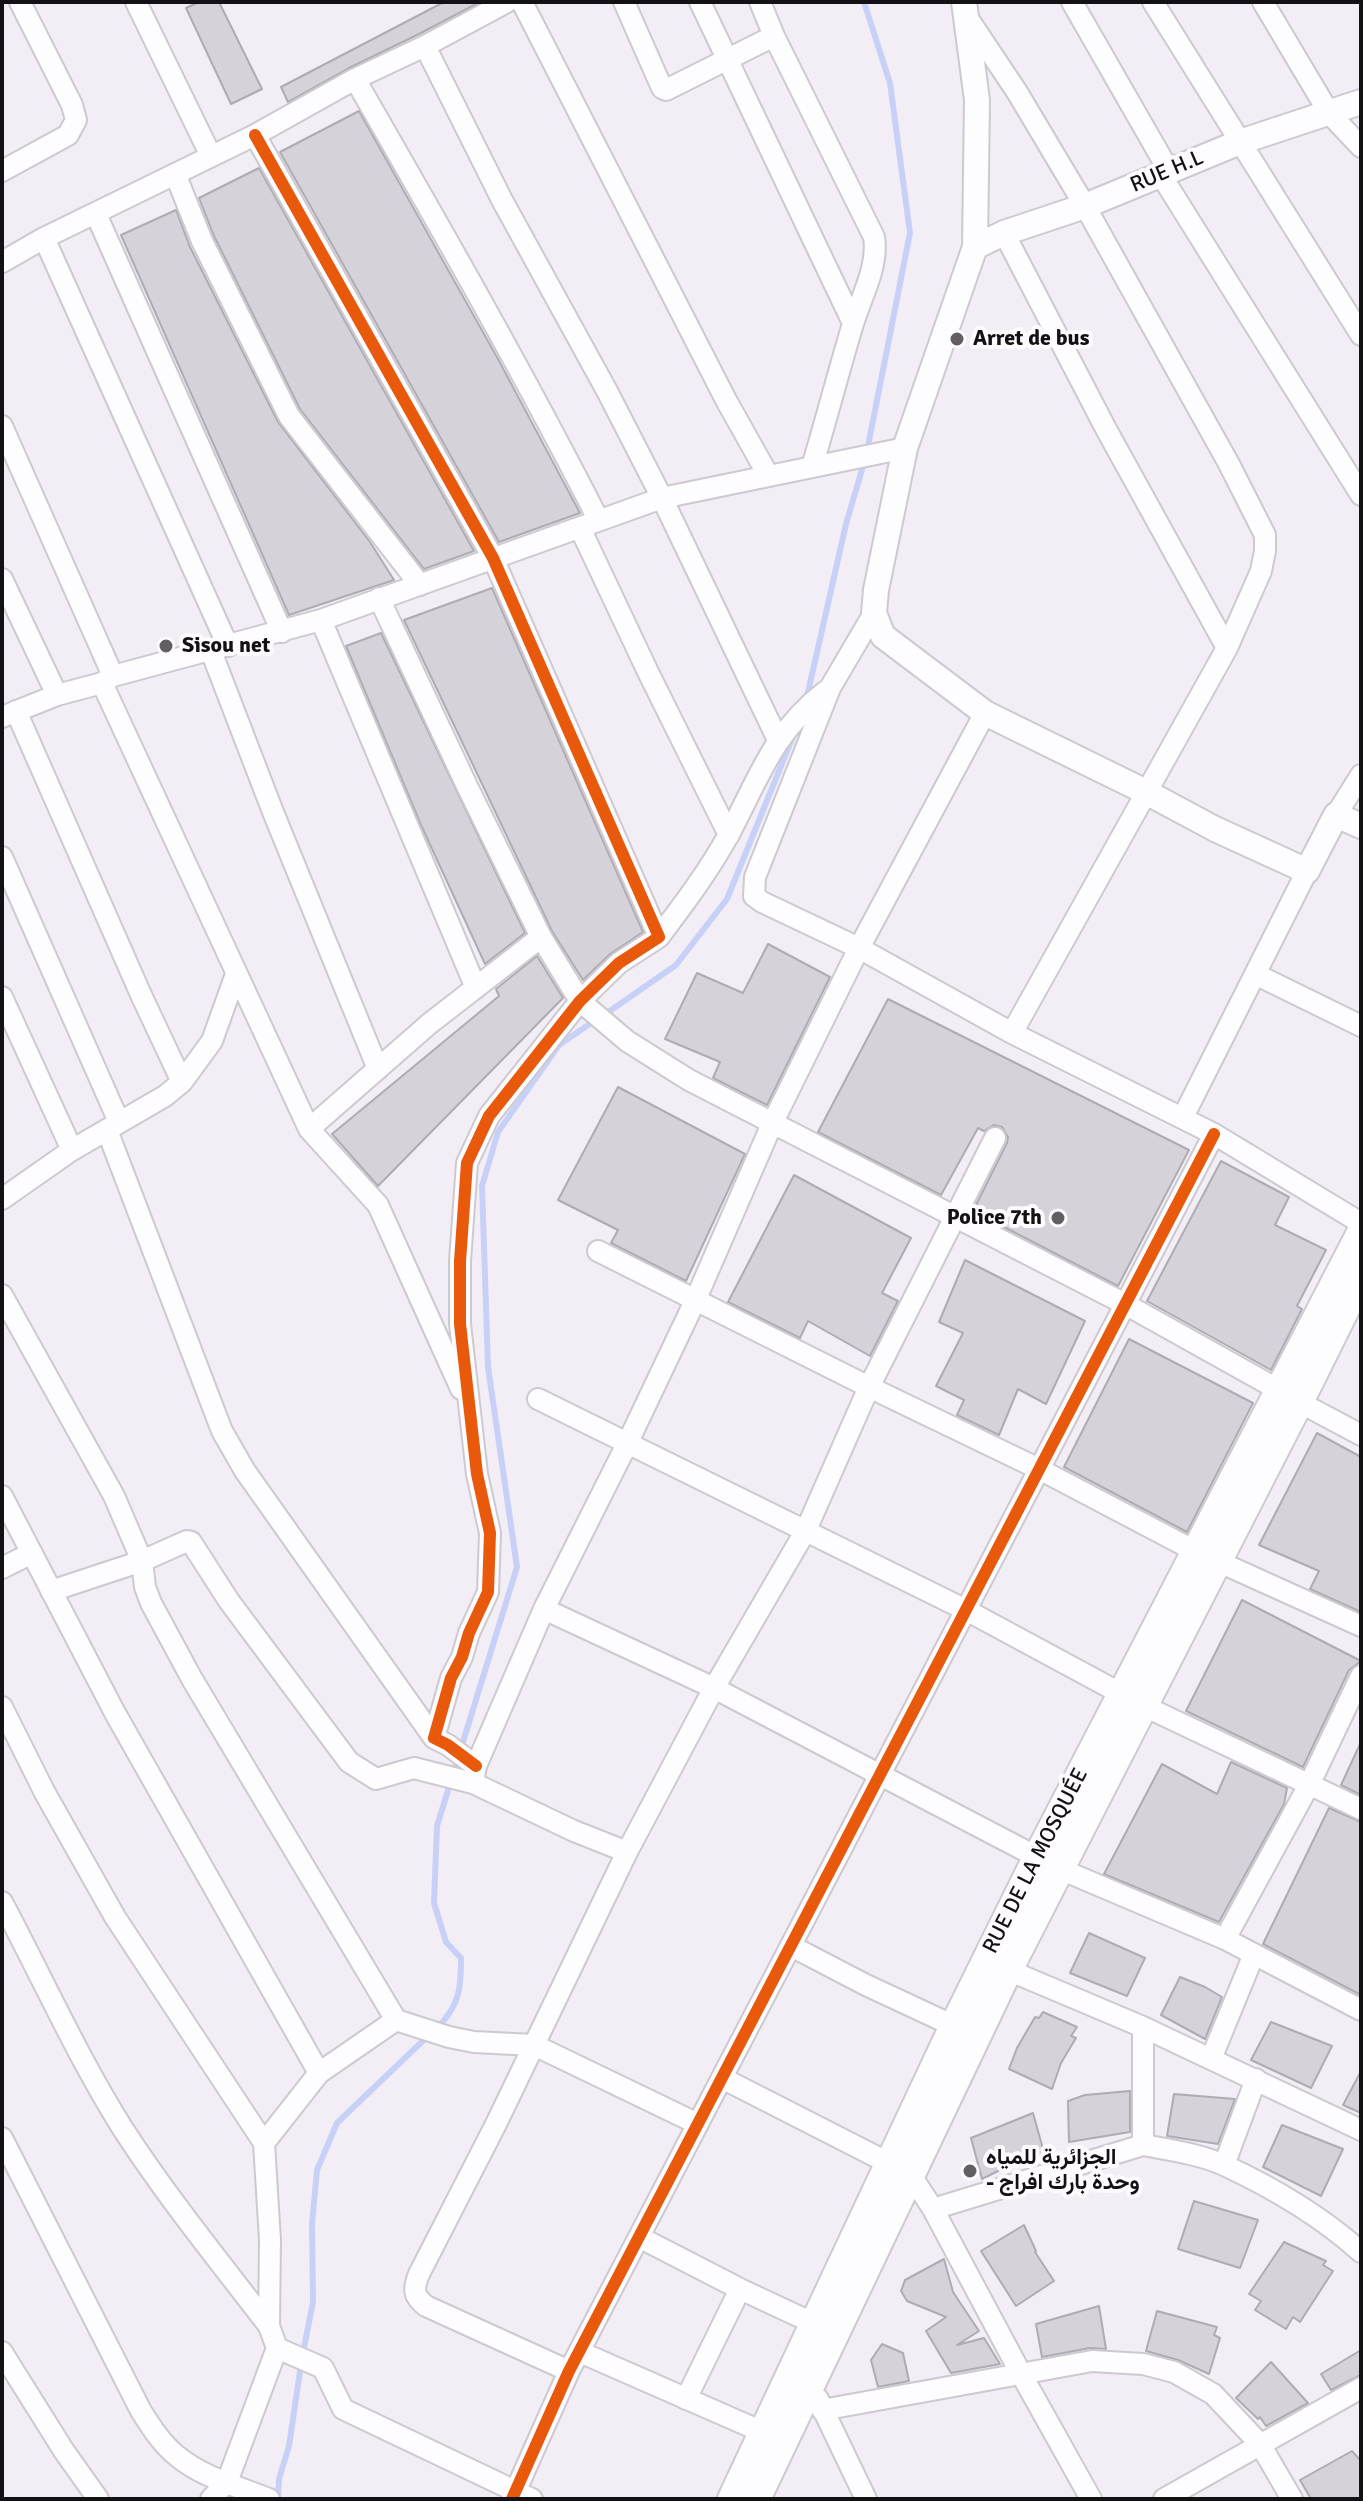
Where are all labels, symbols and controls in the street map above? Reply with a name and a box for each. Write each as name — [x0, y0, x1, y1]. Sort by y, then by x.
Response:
street label: RUE H.L — [1126, 145, 1208, 199]
place label: Arret de bus — [973, 326, 1089, 352]
marker: Arret de bus — [948, 330, 966, 348]
place label: Sisou net — [182, 633, 270, 659]
marker: Sisou net — [157, 637, 175, 655]
place label: Police 7th — [947, 1205, 1042, 1231]
marker: Police 7th — [1049, 1209, 1067, 1227]
street label: RUE DE LA MOSQUÉE — [978, 1764, 1094, 1958]
place label: الجزائرية للمياه - وحدة بارك افراج — [986, 2145, 1140, 2196]
marker: الجزائرية للمياه - وحدة بارك افراج — [961, 2162, 979, 2180]

